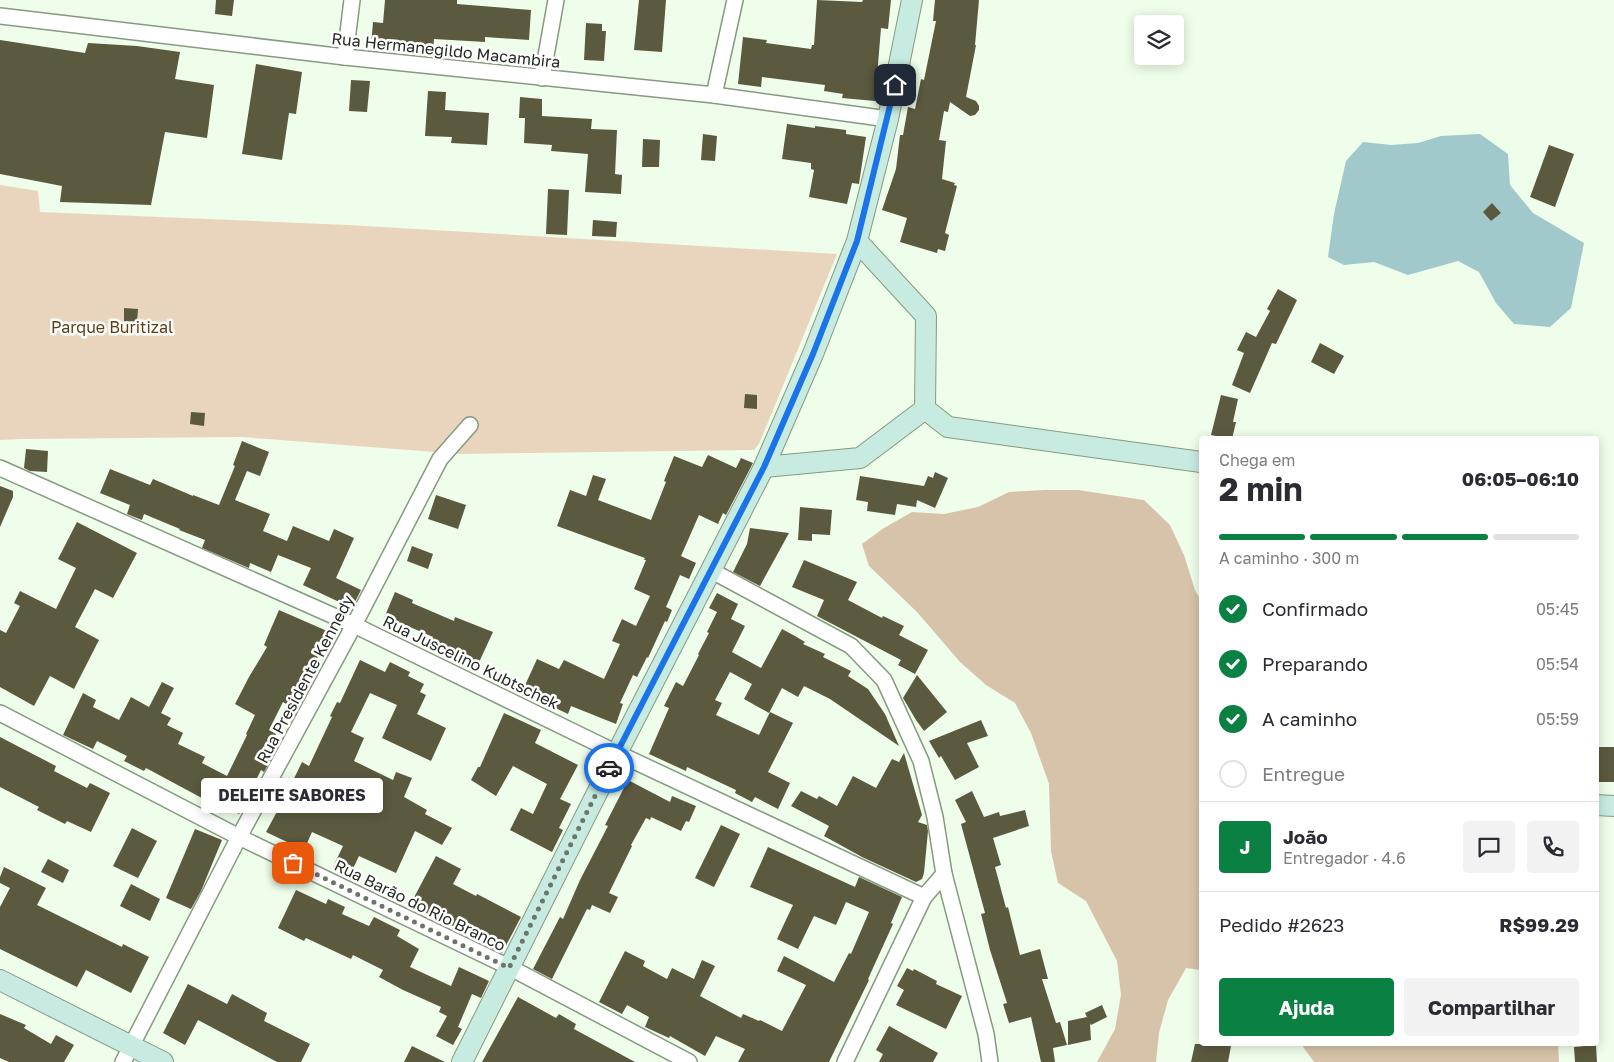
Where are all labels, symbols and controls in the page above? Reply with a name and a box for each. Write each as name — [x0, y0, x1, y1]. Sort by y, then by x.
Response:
map controls — [1134, 15, 1184, 65]
button: layers — [1134, 15, 1184, 65]
street label: Rua Hermanegildo Macambira — [331, 28, 561, 72]
pin — [874, 64, 916, 106]
icon: home — [881, 71, 909, 99]
park label: Parque Buritizal — [51, 317, 173, 337]
text: Chega em — [1219, 450, 1295, 470]
text: 06:05–06:10 — [1462, 467, 1579, 490]
text: 2 min — [1219, 470, 1303, 508]
text: A caminho · 300 m — [1219, 548, 1359, 568]
street label: Rua Presidente Kennedy — [252, 591, 358, 767]
icon: check — [1219, 595, 1247, 623]
text: Confirmado — [1262, 597, 1368, 620]
text: 05:45 — [1536, 599, 1579, 619]
street label: Rua Juscelino Kubtschek — [380, 611, 562, 713]
icon: check — [1219, 650, 1247, 678]
text: Preparando — [1262, 652, 1368, 675]
text: 05:54 — [1536, 654, 1579, 674]
icon: check — [1219, 705, 1247, 733]
text: A caminho — [1262, 707, 1357, 730]
text: 05:59 — [1536, 709, 1579, 729]
courier — [584, 743, 634, 793]
icon: car — [595, 754, 623, 782]
text: Entregue — [1262, 762, 1345, 785]
callout: DELEITE SABORES — [202, 778, 384, 813]
text: DELEITE SABORES — [218, 785, 366, 805]
button: chat — [1463, 821, 1515, 873]
button: phone — [1527, 821, 1579, 873]
text: João — [1283, 825, 1328, 848]
text: J — [1240, 835, 1250, 858]
pin — [272, 842, 314, 884]
text: Entregador · 4.6 — [1283, 848, 1406, 868]
icon: bag — [279, 849, 307, 877]
street label: Rua Barão do Rio Branco — [331, 855, 509, 955]
text: Pedido #2623 — [1219, 913, 1344, 936]
text: R$99.29 — [1499, 913, 1579, 936]
button: Ajuda — [1219, 978, 1394, 1036]
button: Compartilhar — [1404, 978, 1579, 1036]

